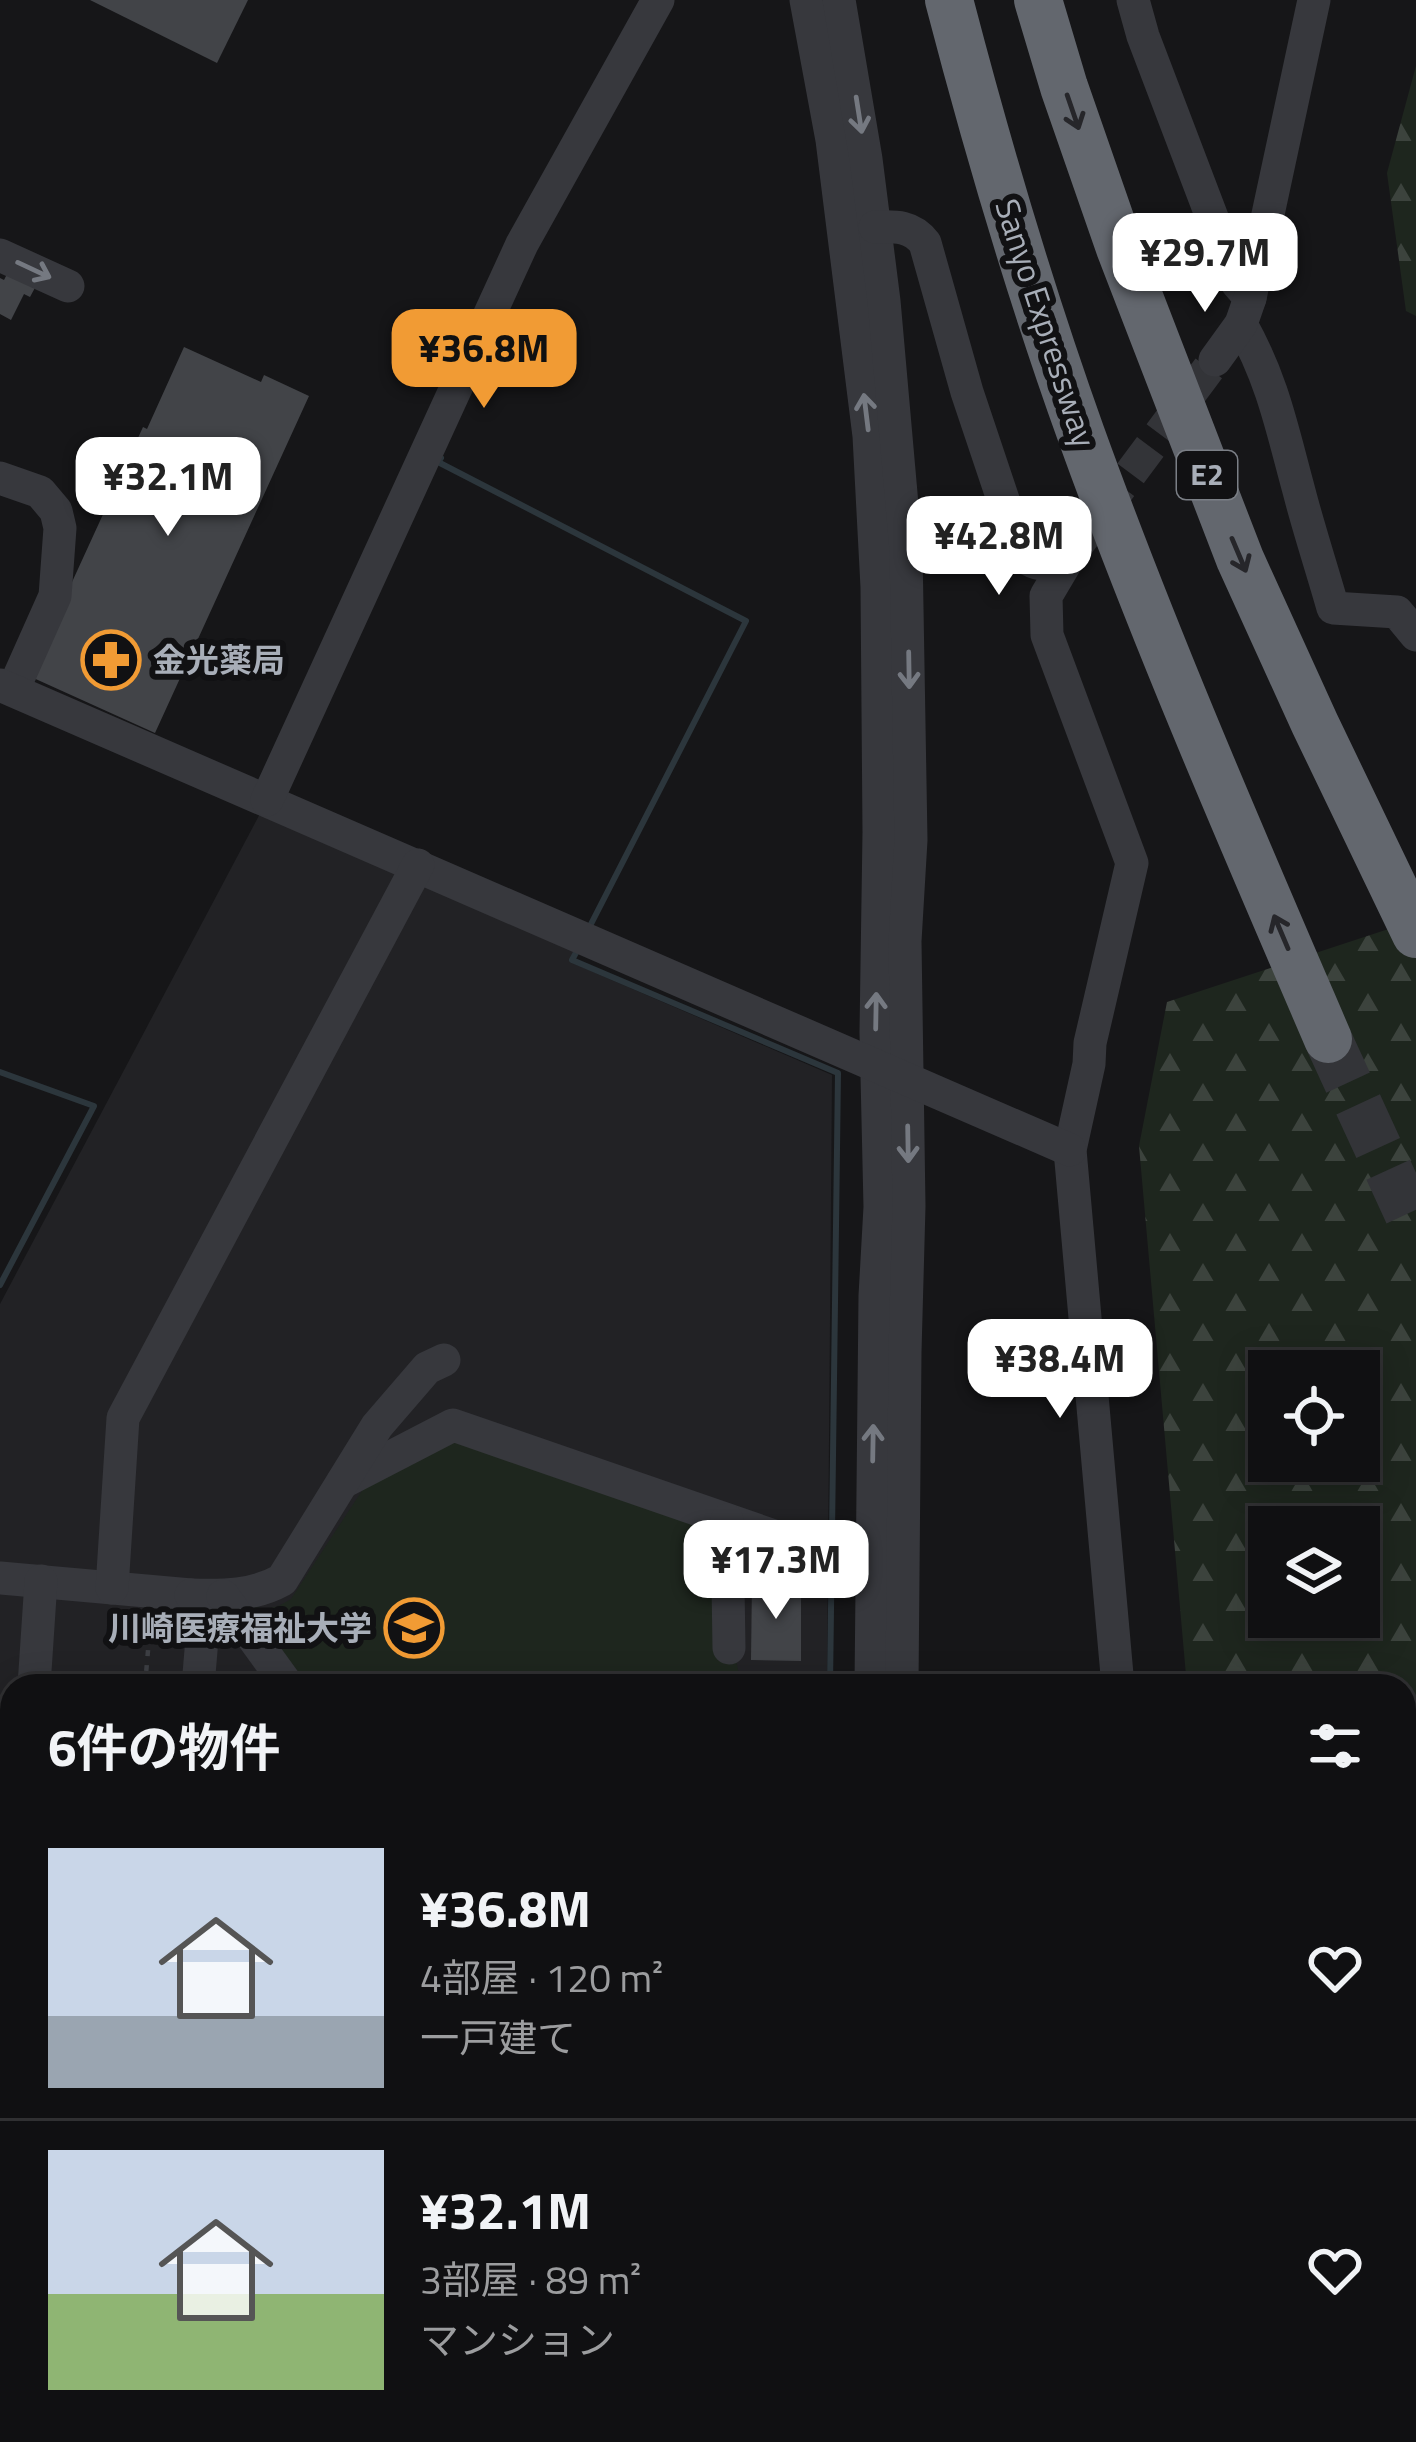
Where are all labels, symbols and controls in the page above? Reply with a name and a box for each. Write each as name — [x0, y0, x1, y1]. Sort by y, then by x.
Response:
one-way arrow — [1064, 92, 1085, 129]
one-way arrow — [848, 95, 871, 134]
street label: Sanyo Expressway — [982, 192, 1110, 454]
pin: ¥29.7M — [1107, 213, 1303, 315]
text: ¥29.7M — [1140, 222, 1270, 281]
one-way arrow — [15, 261, 51, 283]
pin: ¥36.8M — [386, 309, 582, 411]
text: ¥36.8M — [419, 318, 549, 377]
one-way arrow — [854, 393, 876, 432]
pin: ¥32.1M — [70, 437, 266, 539]
text: ¥32.1M — [103, 446, 233, 505]
road number: E2 — [1177, 451, 1237, 499]
pin: ¥42.8M — [901, 496, 1097, 598]
text: ¥42.8M — [934, 505, 1064, 564]
one-way arrow — [1230, 536, 1251, 573]
pharmacy icon: 金光薬局 — [80, 629, 142, 691]
place label: 金光薬局 — [153, 635, 285, 685]
one-way arrow — [898, 650, 921, 689]
one-way arrow — [1269, 915, 1291, 951]
one-way arrow — [865, 992, 887, 1031]
one-way arrow — [897, 1124, 919, 1163]
pin: ¥38.4M — [962, 1319, 1158, 1421]
text: ¥38.4M — [995, 1328, 1125, 1387]
map controls — [1248, 1350, 1380, 1638]
button: locate — [1248, 1350, 1380, 1482]
one-way arrow — [862, 1424, 885, 1463]
button: layers — [1248, 1506, 1380, 1638]
pin: ¥17.3M — [678, 1520, 874, 1622]
text: ¥17.3M — [711, 1529, 841, 1588]
school or university icon: 川崎医療福祉大学 — [383, 1597, 445, 1659]
place label: 川崎医療福祉大学 — [108, 1603, 372, 1653]
text: 6件の物件 — [48, 1708, 281, 1786]
icon: filters — [1302, 1713, 1368, 1779]
text: ¥36.8M — [420, 1869, 591, 1947]
icon: home — [144, 1896, 288, 2040]
icon: heart — [1302, 1935, 1368, 2001]
text: 4部屋 · 120 m² — [420, 1948, 663, 2007]
text: 一戸建て — [420, 2008, 576, 2067]
text: ¥32.1M — [420, 2171, 591, 2249]
icon: home — [144, 2198, 288, 2342]
icon: heart — [1302, 2237, 1368, 2303]
text: 3部屋 · 89 m² — [420, 2250, 641, 2309]
text: マンション — [420, 2310, 615, 2369]

